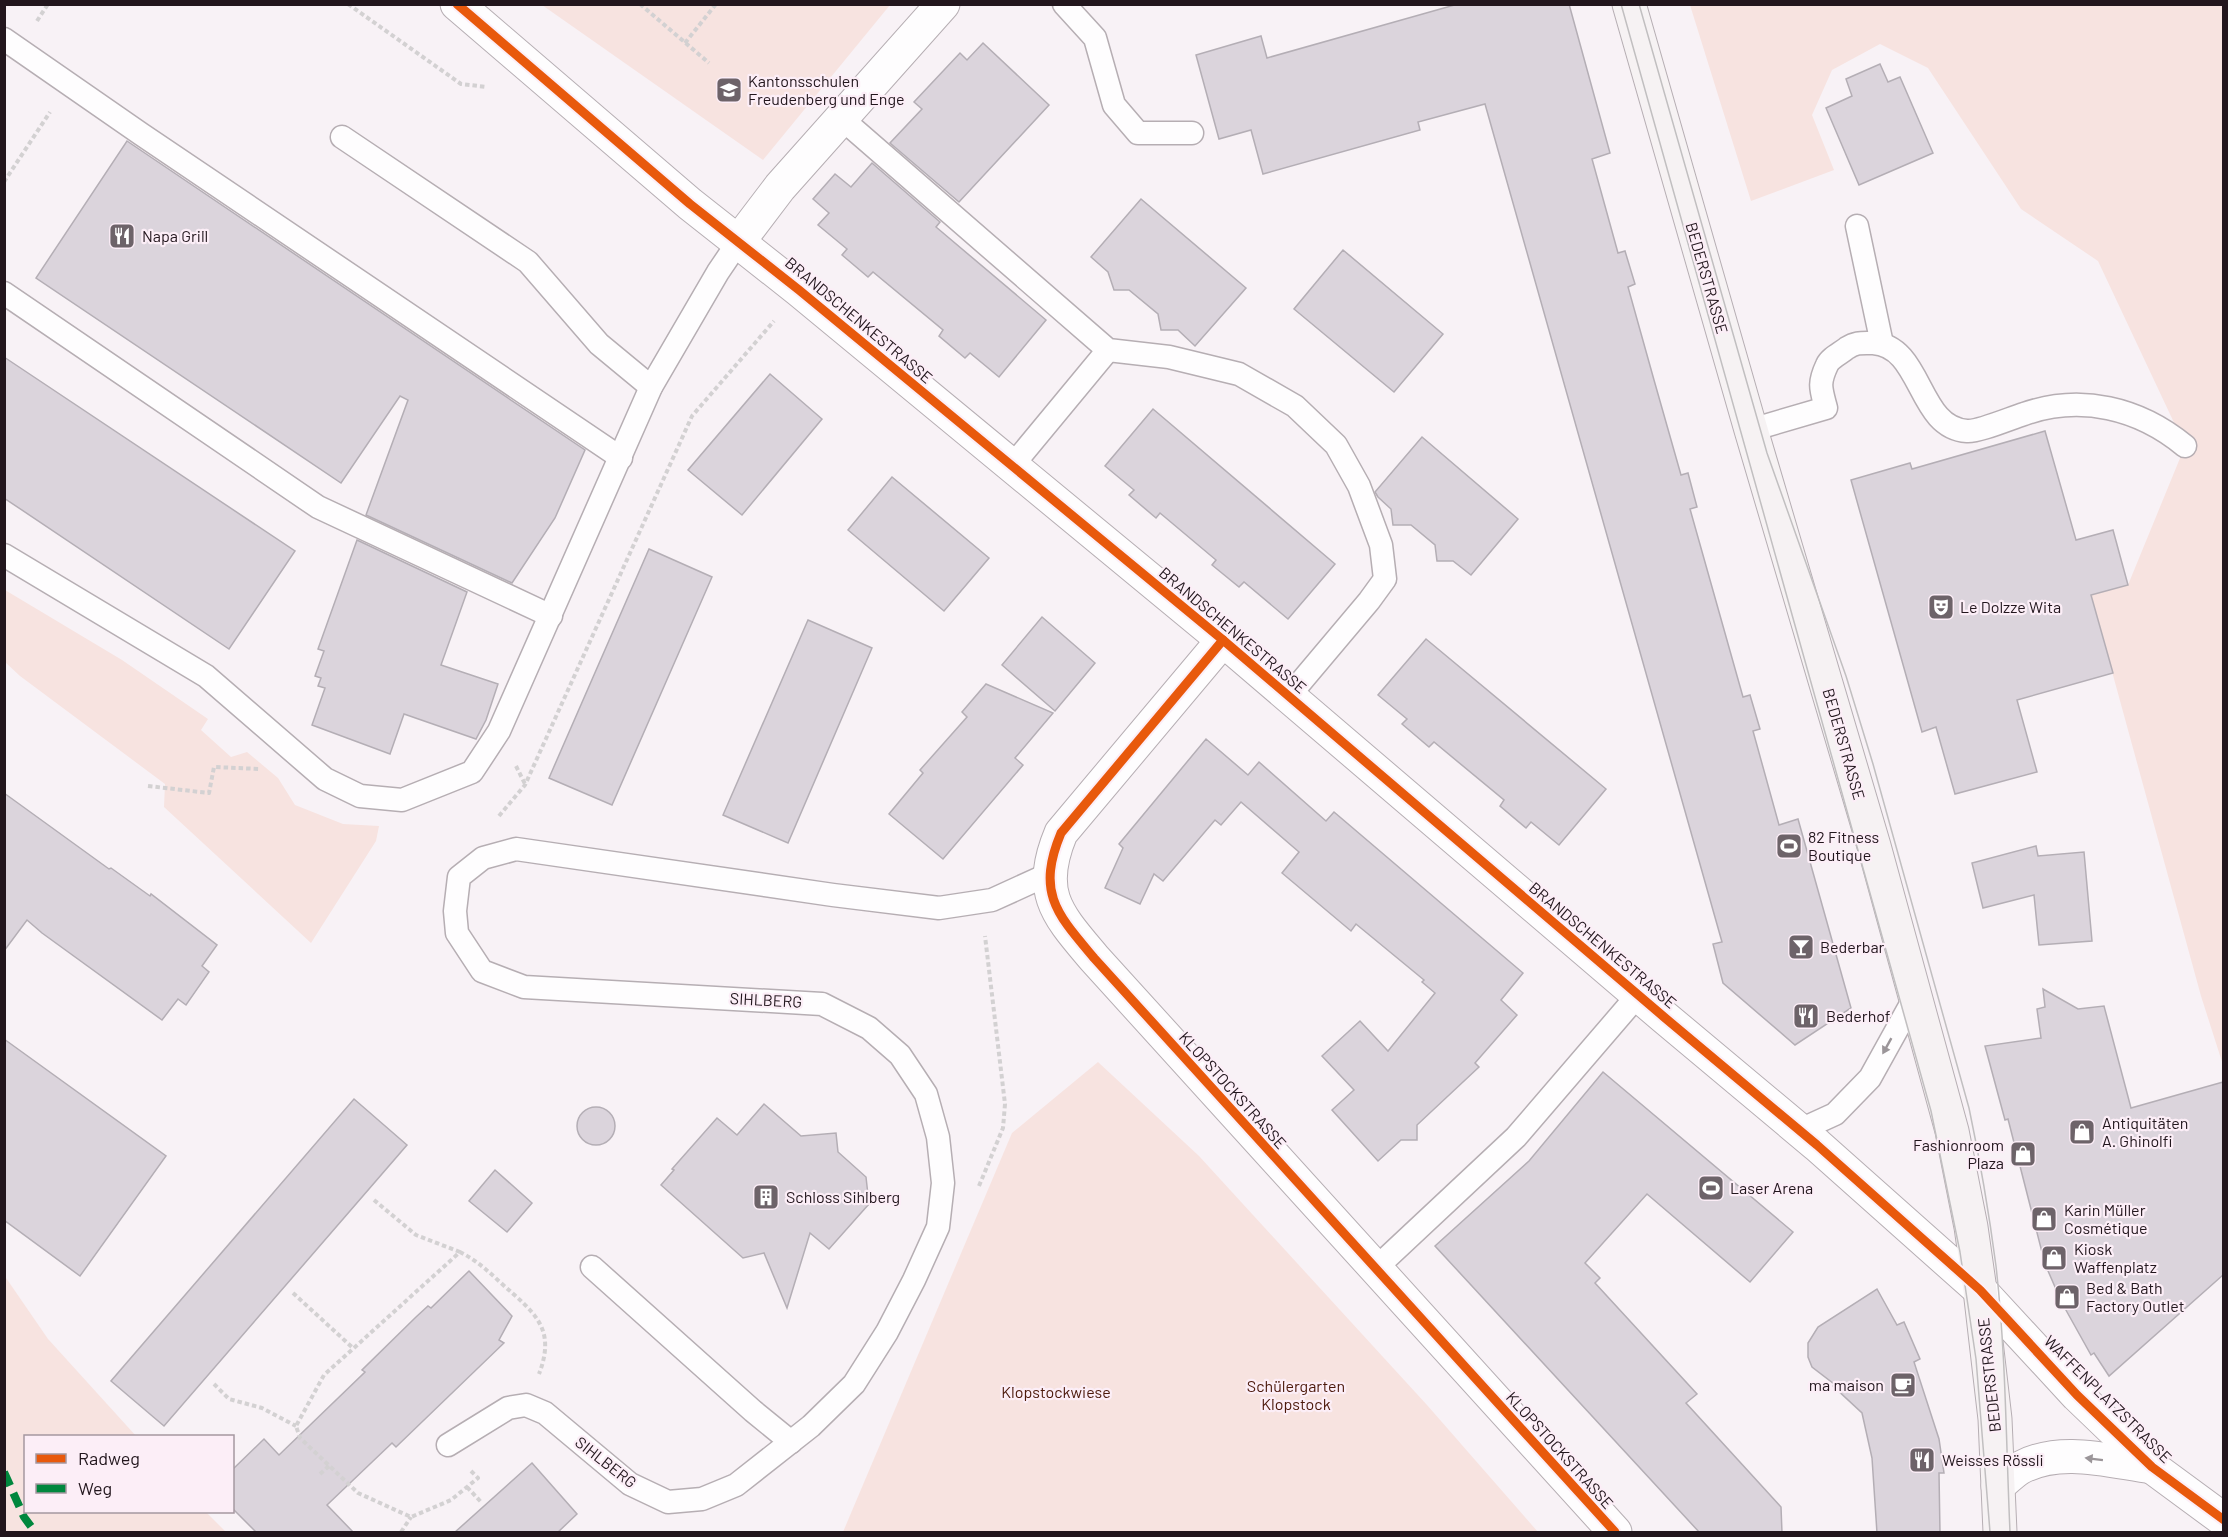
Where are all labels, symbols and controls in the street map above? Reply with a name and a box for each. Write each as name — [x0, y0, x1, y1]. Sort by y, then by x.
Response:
place label: Kantonsschulen Freudenberg und Enge — [748, 71, 905, 108]
school or university icon: Kantonsschulen Freudenberg und Enge — [714, 75, 744, 105]
street label: BEDERSTRASSE — [1682, 220, 1732, 336]
restaurant icon: Napa Grill — [107, 221, 137, 251]
place label: Napa Grill — [142, 226, 208, 245]
street label: BRANDSCHENKESTRASSE — [782, 253, 937, 387]
street label: BRANDSCHENKESTRASSE — [1156, 563, 1311, 697]
theatre icon: Le Dolzze Wita — [1926, 592, 1956, 622]
place label: Le Dolzze Wita — [1960, 597, 2061, 616]
street label: BEDERSTRASSE — [1819, 686, 1869, 802]
place label: 82 Fitness Boutique — [1808, 827, 1879, 864]
sports icon: 82 Fitness Boutique — [1774, 831, 1804, 861]
street label: BRANDSCHENKESTRASSE — [1526, 878, 1681, 1012]
bar icon: Bederbar — [1786, 932, 1816, 962]
place label: Bederbar — [1820, 937, 1885, 956]
street label: SIHLBERG — [729, 988, 803, 1011]
restaurant icon: Bederhof — [1791, 1001, 1821, 1031]
place label: Bederhof — [1826, 1006, 1891, 1025]
street label: KLOPSTOCKSTRASSE — [1176, 1027, 1291, 1152]
one-way arrow — [1882, 1038, 1893, 1054]
place label: Antiquitäten A. Ghinolfi — [2102, 1113, 2188, 1150]
shop icon: Antiquitäten A. Ghinolfi — [2067, 1117, 2097, 1147]
place label: Fashionroom Plaza — [1913, 1135, 2004, 1172]
shop icon: Fashionroom Plaza — [2008, 1139, 2038, 1169]
sports icon: Laser Arena — [1696, 1173, 1726, 1203]
place label: Laser Arena — [1730, 1178, 1813, 1197]
building icon: Schloss Sihlberg — [751, 1182, 781, 1212]
place label: Schloss Sihlberg — [786, 1187, 900, 1206]
place label: Karin Müller Cosmétique — [2064, 1200, 2148, 1237]
shop icon: Karin Müller Cosmétique — [2029, 1204, 2059, 1234]
place label: Kiosk Waffenplatz — [2074, 1239, 2157, 1276]
shop icon: Kiosk Waffenplatz — [2039, 1243, 2069, 1273]
place label: Bed & Bath Factory Outlet — [2086, 1278, 2185, 1315]
shop icon: Bed & Bath Factory Outlet — [2052, 1282, 2082, 1312]
street label: BEDERSTRASSE — [1973, 1317, 2004, 1433]
street label: WAFFENPLATZSTRASSE — [2041, 1331, 2176, 1466]
cafe icon: ma maison — [1888, 1370, 1918, 1400]
place label: ma maison — [1809, 1375, 1884, 1394]
park label: Schülergarten Klopstock — [1247, 1376, 1345, 1413]
park label: Klopstockwiese — [1001, 1382, 1111, 1401]
street label: KLOPSTOCKSTRASSE — [1503, 1387, 1618, 1512]
street label: SIHLBERG — [572, 1432, 641, 1491]
legend — [24, 1435, 234, 1513]
restaurant icon: Weisses Rössli — [1907, 1445, 1937, 1475]
text: Radweg — [78, 1447, 140, 1469]
place label: Weisses Rössli — [1942, 1450, 2044, 1469]
one-way arrow — [2085, 1455, 2104, 1464]
text: Weg — [78, 1477, 112, 1499]

